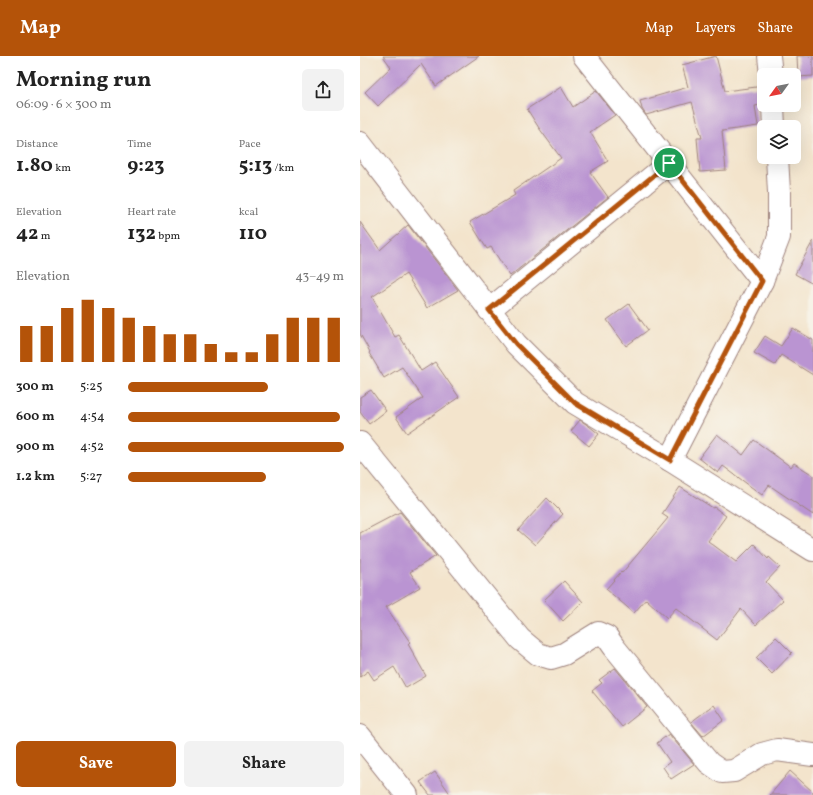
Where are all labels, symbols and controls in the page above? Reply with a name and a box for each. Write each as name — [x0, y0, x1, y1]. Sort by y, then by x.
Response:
text: Map — [20, 15, 61, 41]
text: Map — [645, 19, 673, 38]
text: Layers — [695, 19, 735, 38]
text: Share — [757, 19, 793, 38]
text: Morning run — [16, 65, 151, 96]
north arrow — [757, 68, 801, 112]
map controls — [757, 68, 801, 164]
button: share — [302, 69, 344, 111]
text: 06:09 · 6 × 300 m — [16, 96, 111, 114]
button: layers — [757, 120, 801, 164]
text: Distance — [16, 137, 58, 152]
text: Time — [127, 137, 151, 152]
text: Pace — [239, 137, 261, 152]
pin — [652, 146, 686, 180]
text: 1.80 — [16, 152, 53, 180]
text: 9:23 — [127, 152, 164, 180]
text: 5:13 — [239, 152, 272, 180]
icon: arrive — [658, 152, 680, 174]
text: km — [53, 161, 71, 176]
text: /km — [272, 161, 294, 176]
text: Elevation — [16, 205, 62, 220]
text: Heart rate — [127, 205, 176, 220]
text: kcal — [239, 205, 258, 220]
text: 42 — [16, 220, 39, 248]
text: 132 — [127, 220, 156, 248]
text: 110 — [239, 220, 267, 248]
text: m — [39, 229, 50, 244]
text: bpm — [156, 229, 180, 244]
text: Elevation — [16, 268, 70, 286]
text: 43–49 m — [295, 268, 344, 286]
text: 300 m — [16, 378, 54, 396]
text: 5:25 — [80, 378, 103, 396]
text: 600 m — [16, 408, 54, 426]
text: 4:54 — [80, 408, 105, 426]
text: 900 m — [16, 438, 55, 456]
text: 4:52 — [80, 438, 104, 456]
text: 1.2 km — [16, 468, 55, 486]
text: 5:27 — [80, 468, 102, 486]
button: Save — [16, 741, 176, 787]
button: Share — [184, 741, 344, 787]

